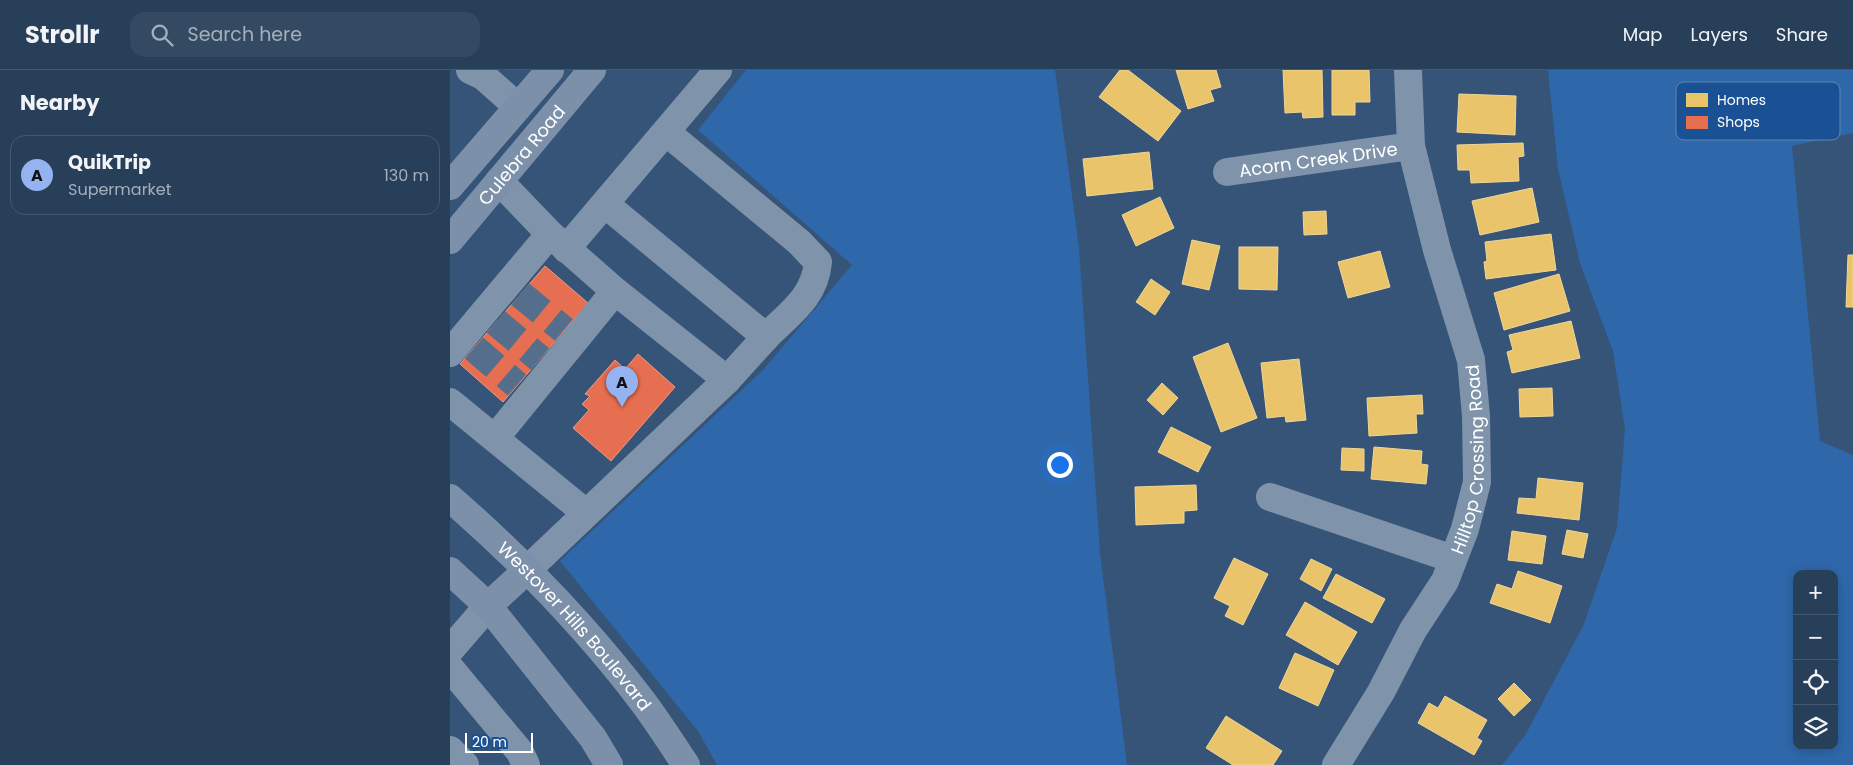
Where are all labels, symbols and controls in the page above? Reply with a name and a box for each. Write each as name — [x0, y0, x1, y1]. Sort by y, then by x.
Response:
search box — [130, 12, 480, 57]
text: Strollr — [25, 18, 100, 51]
icon: search — [148, 21, 176, 49]
text: Search here — [188, 21, 302, 48]
text: Map — [1623, 22, 1663, 47]
text: Layers — [1691, 22, 1748, 47]
text: Share — [1776, 22, 1828, 47]
legend — [1676, 82, 1840, 140]
text: Nearby — [20, 88, 100, 117]
text: Homes — [1717, 90, 1766, 110]
street label: Culebra Road — [472, 99, 570, 210]
text: Shops — [1717, 112, 1760, 132]
street label: Acorn Creek Drive — [1237, 136, 1399, 183]
text: QuikTrip — [68, 149, 151, 176]
text: A — [31, 164, 43, 187]
text: 130 m — [384, 164, 429, 187]
text: Supermarket — [68, 178, 172, 201]
street label: Hilltop Crossing Road — [1444, 364, 1489, 557]
pin: A — [606, 366, 638, 407]
your location — [1047, 452, 1073, 478]
street label: Westover Hills Boulevard — [492, 535, 658, 716]
map controls — [1793, 570, 1838, 750]
button: + — [1793, 570, 1838, 615]
button: − — [1793, 615, 1838, 660]
button: locate — [1793, 660, 1838, 705]
button: layers — [1793, 705, 1838, 750]
scale bar — [465, 730, 532, 753]
text: 20 m — [472, 732, 507, 752]

